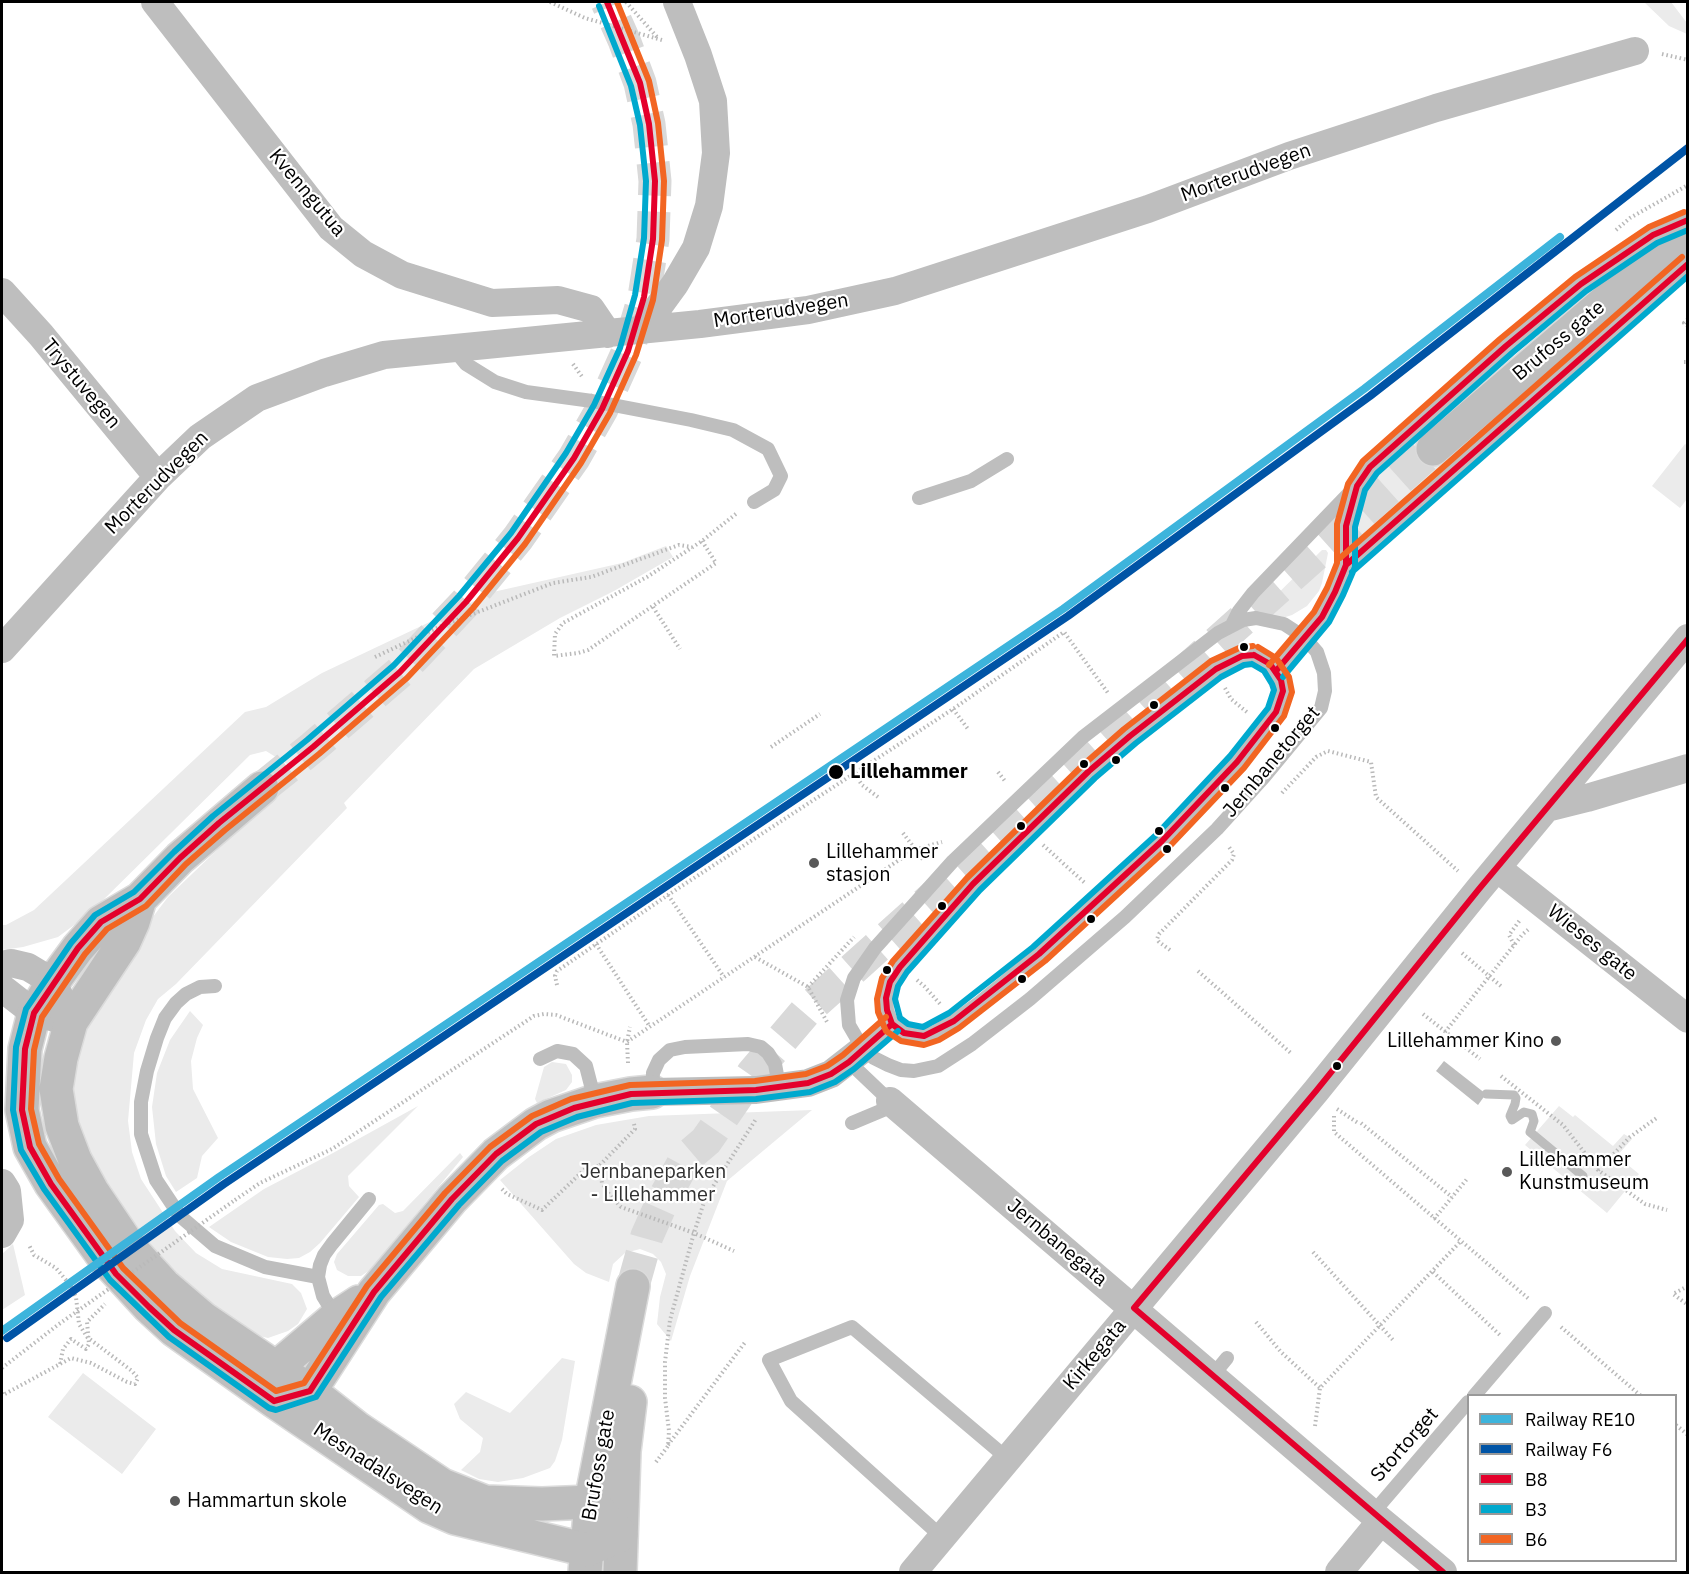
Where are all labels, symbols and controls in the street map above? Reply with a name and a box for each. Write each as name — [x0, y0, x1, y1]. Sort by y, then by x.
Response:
street label: Morterudvegen — [1178, 138, 1314, 208]
street label: Kvenngutua — [263, 144, 351, 242]
street label: Morterudvegen — [712, 288, 850, 334]
street label: Brufoss gate — [1508, 296, 1610, 386]
street label: Trystuvegen — [37, 334, 125, 434]
street label: Morterudvegen — [100, 426, 214, 540]
unlabelled marker — [1238, 641, 1250, 653]
unlabelled marker — [1148, 699, 1160, 711]
street label: Jernbanetorget — [1218, 701, 1326, 823]
unlabelled marker — [1269, 722, 1281, 734]
unlabelled marker — [1110, 754, 1122, 766]
unlabelled marker — [1078, 758, 1090, 770]
place label: Lillehammer — [850, 760, 968, 784]
marker: Lillehammer — [827, 763, 845, 781]
unlabelled marker — [1219, 782, 1231, 794]
unlabelled marker — [1015, 820, 1027, 832]
unlabelled marker — [1153, 825, 1165, 837]
place label: Lillehammer stasjon — [826, 840, 938, 887]
unlabelled marker — [1161, 843, 1173, 855]
marker: Lillehammer stasjon — [807, 856, 821, 870]
unlabelled marker — [936, 900, 948, 912]
street label: Wieses gate — [1542, 900, 1642, 986]
unlabelled marker — [1085, 913, 1097, 925]
unlabelled marker — [881, 964, 893, 976]
unlabelled marker — [1016, 973, 1028, 985]
place label: Lillehammer Kino — [1387, 1029, 1544, 1053]
marker: Lillehammer Kino — [1549, 1034, 1563, 1048]
unlabelled marker — [1331, 1060, 1343, 1072]
place label: Lillehammer Kunstmuseum — [1519, 1148, 1649, 1195]
park label: Jernbaneparken - Lillehammer — [580, 1160, 726, 1207]
marker: Lillehammer Kunstmuseum — [1500, 1165, 1514, 1179]
street label: Jernbanegata — [1002, 1194, 1112, 1292]
street label: Kirkegata — [1058, 1315, 1132, 1395]
legend — [1467, 1394, 1677, 1562]
street label: Stortorget — [1366, 1403, 1444, 1487]
street label: Brufoss gate — [577, 1408, 621, 1522]
text: Railway RE10 — [1525, 1408, 1635, 1431]
street label: Mesnadalsvegen — [309, 1418, 447, 1520]
text: Railway F6 — [1525, 1438, 1613, 1461]
text: B8 — [1525, 1468, 1548, 1491]
place label: Hammartun skole — [187, 1489, 347, 1513]
marker: Hammartun skole — [168, 1494, 182, 1508]
text: B3 — [1525, 1498, 1548, 1521]
text: B6 — [1525, 1528, 1548, 1551]

